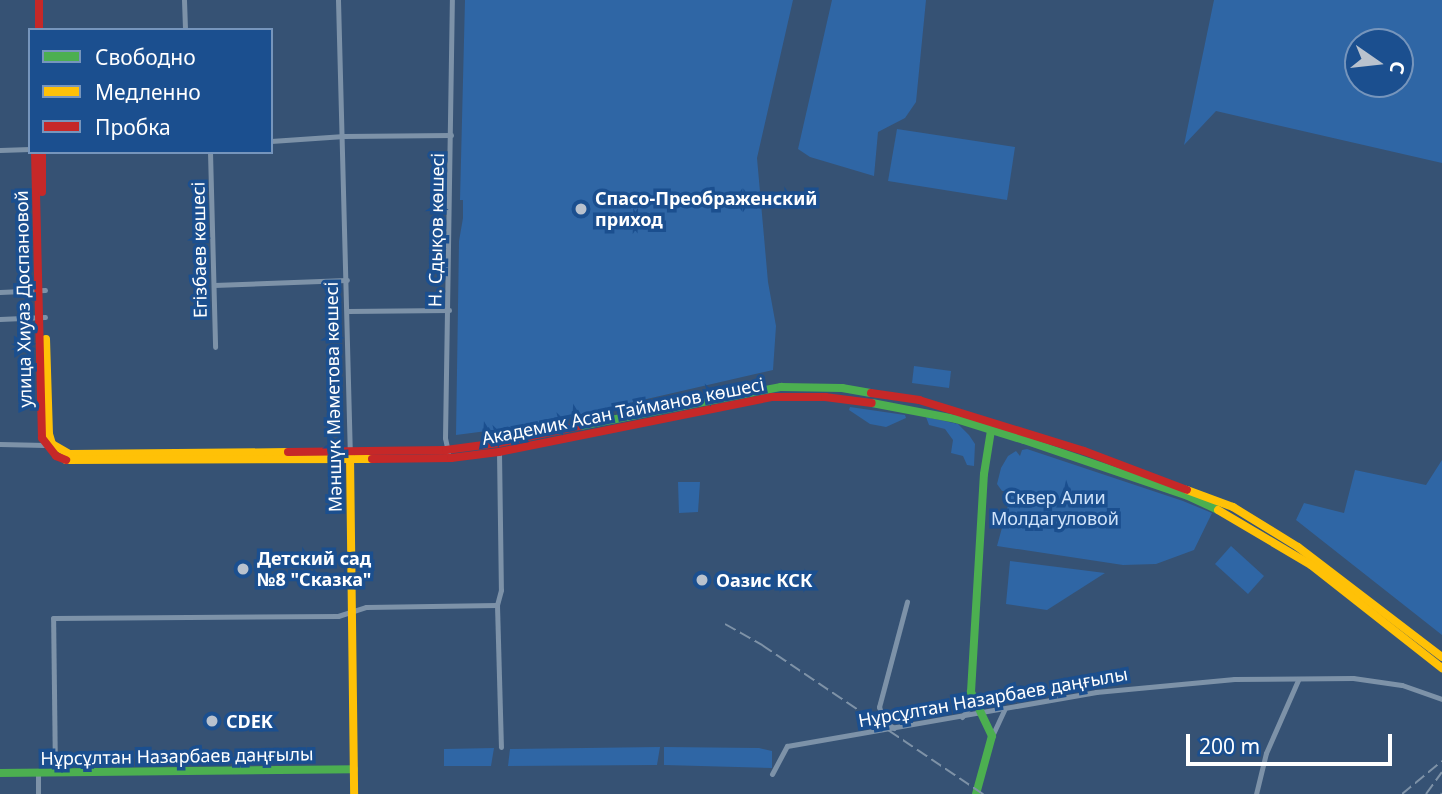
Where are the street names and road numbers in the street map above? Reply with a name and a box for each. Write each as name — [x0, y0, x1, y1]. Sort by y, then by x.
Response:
street label: Н. Сдықов көшесі — [424, 153, 448, 307]
street label: Егізбаев көшесі — [187, 182, 211, 318]
street label: улица Хиуаз Доспановой — [10, 190, 36, 408]
street label: Мәншүк Мәметова көшесі — [320, 282, 346, 512]
street label: Академик Асан Тайманов көшесі — [480, 373, 766, 449]
street label: Нұрсұлтан Назарбаев даңғылы — [857, 663, 1129, 731]
street label: Нұрсұлтан Назарбаев даңғылы — [40, 743, 314, 769]

